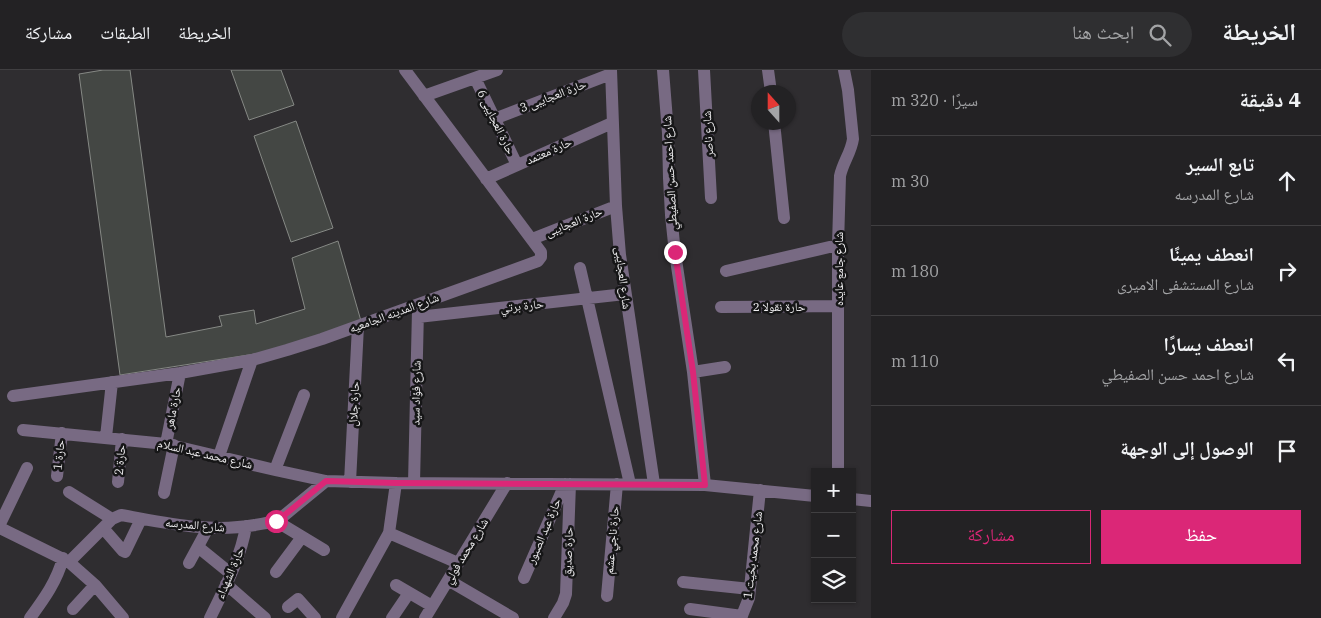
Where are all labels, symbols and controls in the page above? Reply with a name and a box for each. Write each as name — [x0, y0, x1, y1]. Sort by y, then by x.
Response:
search box — [842, 12, 1192, 57]
text: الخريطة — [1222, 15, 1296, 47]
text: ابحث هنا — [1072, 20, 1134, 44]
text: مشاركة — [25, 21, 72, 44]
text: الطبقات — [100, 21, 150, 44]
text: الخريطة — [178, 21, 231, 44]
icon: search — [1146, 21, 1174, 49]
street label: حارة العجايبى 3 — [517, 76, 589, 115]
north arrow — [751, 85, 796, 130]
text: 4 دقيقة — [1239, 85, 1301, 113]
street label: حارة العجايبى 6 — [474, 87, 519, 157]
text: سيرًا · 320 m — [891, 90, 978, 110]
street label: شارع ناصر — [699, 110, 717, 158]
street label: شارع احمد حسن الصفيطي — [659, 115, 683, 231]
street label: حارة معتمد — [524, 134, 574, 167]
text: تابع السير — [1186, 152, 1254, 176]
icon: ahead — [1273, 167, 1301, 195]
text: 30 m — [891, 171, 929, 191]
text: شارع المدرسه — [1175, 184, 1254, 204]
street label: حارة العجايبى — [543, 203, 605, 240]
street label: شارع جامع عايده — [831, 232, 847, 306]
route end — [664, 241, 687, 264]
text: انعطف يمينًا — [1169, 242, 1254, 266]
street label: شارع العجايبى — [611, 246, 635, 310]
icon: right — [1273, 257, 1301, 285]
text: 180 m — [891, 261, 939, 281]
text: شارع المستشفى الاميرى — [1117, 274, 1254, 294]
street label: شارع المدينه الجامعيه — [347, 289, 441, 337]
street label: حارة برتي — [500, 296, 545, 318]
street label: حارة نقولا 2 — [753, 299, 806, 314]
text: انعطف يسارًا — [1163, 332, 1254, 356]
icon: left — [1273, 347, 1301, 375]
text: 110 m — [891, 351, 939, 371]
street label: شارع فؤاد سيد — [407, 360, 425, 426]
text: شارع احمد حسن الصفيطي — [1101, 364, 1254, 384]
street label: حارة جلال — [345, 381, 362, 427]
street label: حارة ماهر — [161, 385, 184, 431]
street label: شارع محمد عبد السلام — [156, 435, 254, 473]
text: الوصول إلى الوجهة — [1120, 436, 1254, 460]
icon: arrive — [1273, 437, 1301, 465]
street label: حارة 1 — [49, 439, 68, 471]
street label: حارة 2 — [111, 444, 128, 476]
map controls — [811, 468, 856, 603]
button: + — [811, 468, 856, 513]
street label: حارة عبد الصبور — [523, 496, 565, 567]
street label: حارة ناجي عشم — [601, 505, 625, 575]
route start — [265, 510, 288, 533]
street label: شارع محمد بخيت 1 — [740, 510, 766, 600]
button: مشاركة — [891, 510, 1091, 564]
button: حفظ — [1101, 510, 1301, 564]
button: − — [811, 513, 856, 558]
street label: شارع المدرسه — [165, 514, 225, 536]
street label: شارع محمد فولي — [440, 515, 494, 588]
street label: حارة صديق — [559, 526, 576, 577]
street label: حارة الشهداء — [212, 544, 247, 601]
button: layers — [811, 558, 856, 603]

